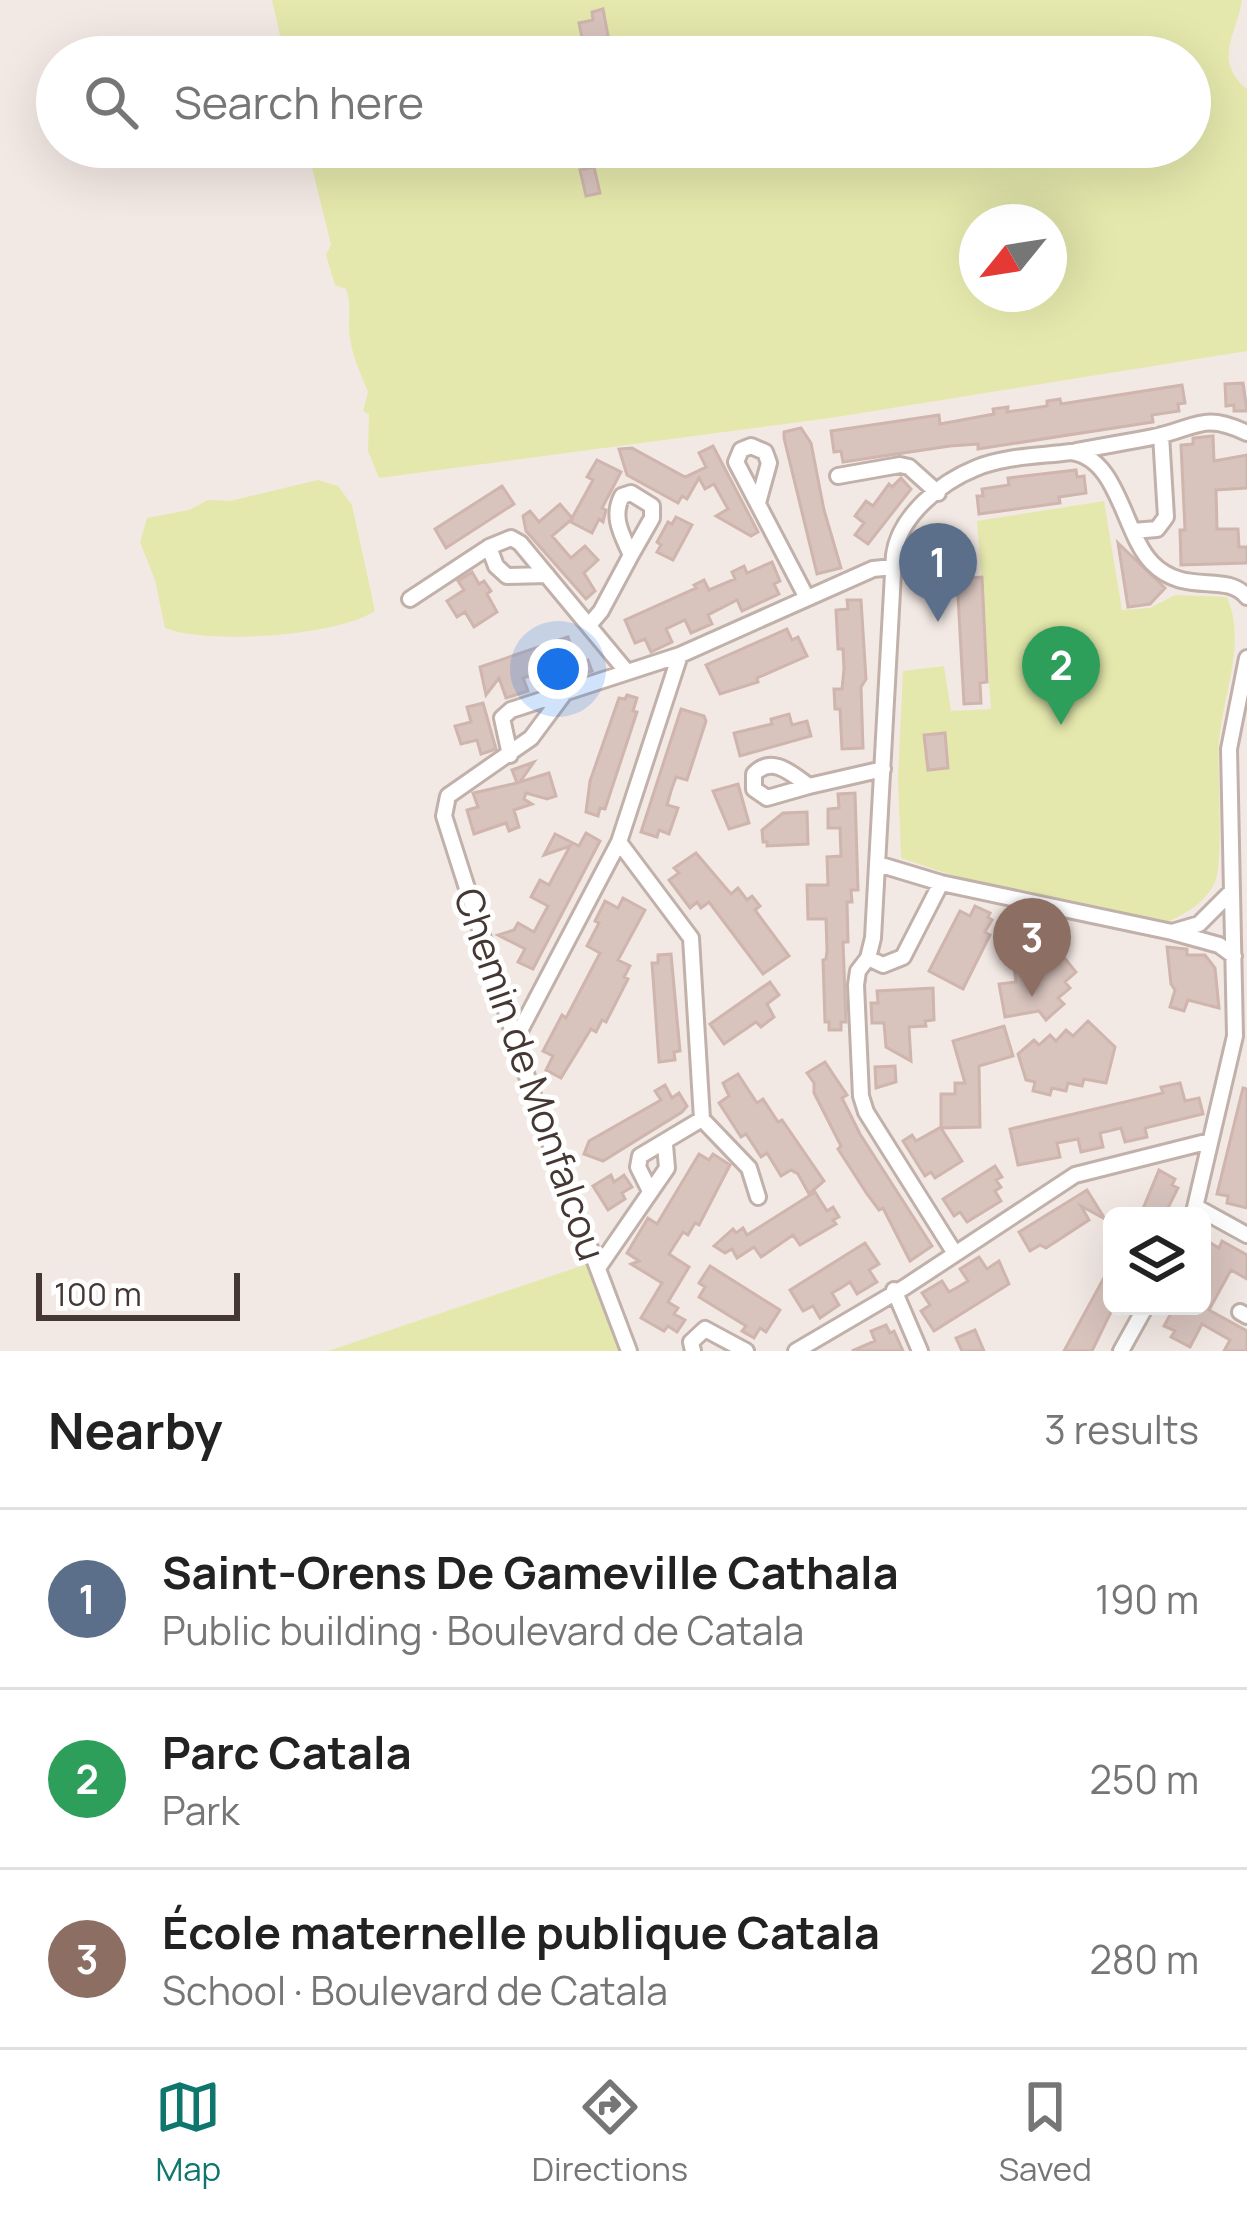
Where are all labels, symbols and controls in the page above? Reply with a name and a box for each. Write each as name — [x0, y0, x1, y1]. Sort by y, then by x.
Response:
search box — [36, 36, 1211, 168]
icon: search — [78, 69, 144, 135]
text: Search here — [174, 71, 424, 133]
north arrow — [959, 204, 1067, 312]
pin: 1 — [899, 523, 977, 622]
pin: 2 — [1022, 626, 1100, 725]
your location — [528, 639, 588, 699]
street label: Chemin de Monfalcou — [442, 881, 620, 1267]
pin: 3 — [993, 898, 1071, 997]
map controls — [1103, 1207, 1211, 1315]
button: layers — [1103, 1207, 1211, 1315]
scale bar — [36, 1267, 240, 1320]
text: 100 m — [54, 1271, 142, 1316]
text: Nearby — [48, 1395, 223, 1464]
text: 3 results — [1044, 1402, 1199, 1456]
text: Saint-Orens De Gameville Cathala — [162, 1541, 899, 1603]
text: 1 — [78, 1572, 96, 1626]
text: 190 m — [1095, 1572, 1199, 1626]
text: Public building · Boulevard de Catala — [162, 1603, 804, 1657]
text: Parc Catala — [162, 1721, 412, 1783]
text: 2 — [75, 1752, 99, 1806]
text: 250 m — [1090, 1752, 1199, 1806]
text: Park — [162, 1783, 240, 1837]
text: École maternelle publique Catala — [162, 1901, 880, 1963]
text: 3 — [76, 1932, 98, 1986]
text: 280 m — [1089, 1932, 1199, 1986]
text: School · Boulevard de Catala — [162, 1963, 668, 2017]
tab: Map — [155, 2074, 221, 2191]
tab: Directions — [532, 2074, 688, 2191]
tab: Saved — [999, 2074, 1092, 2191]

